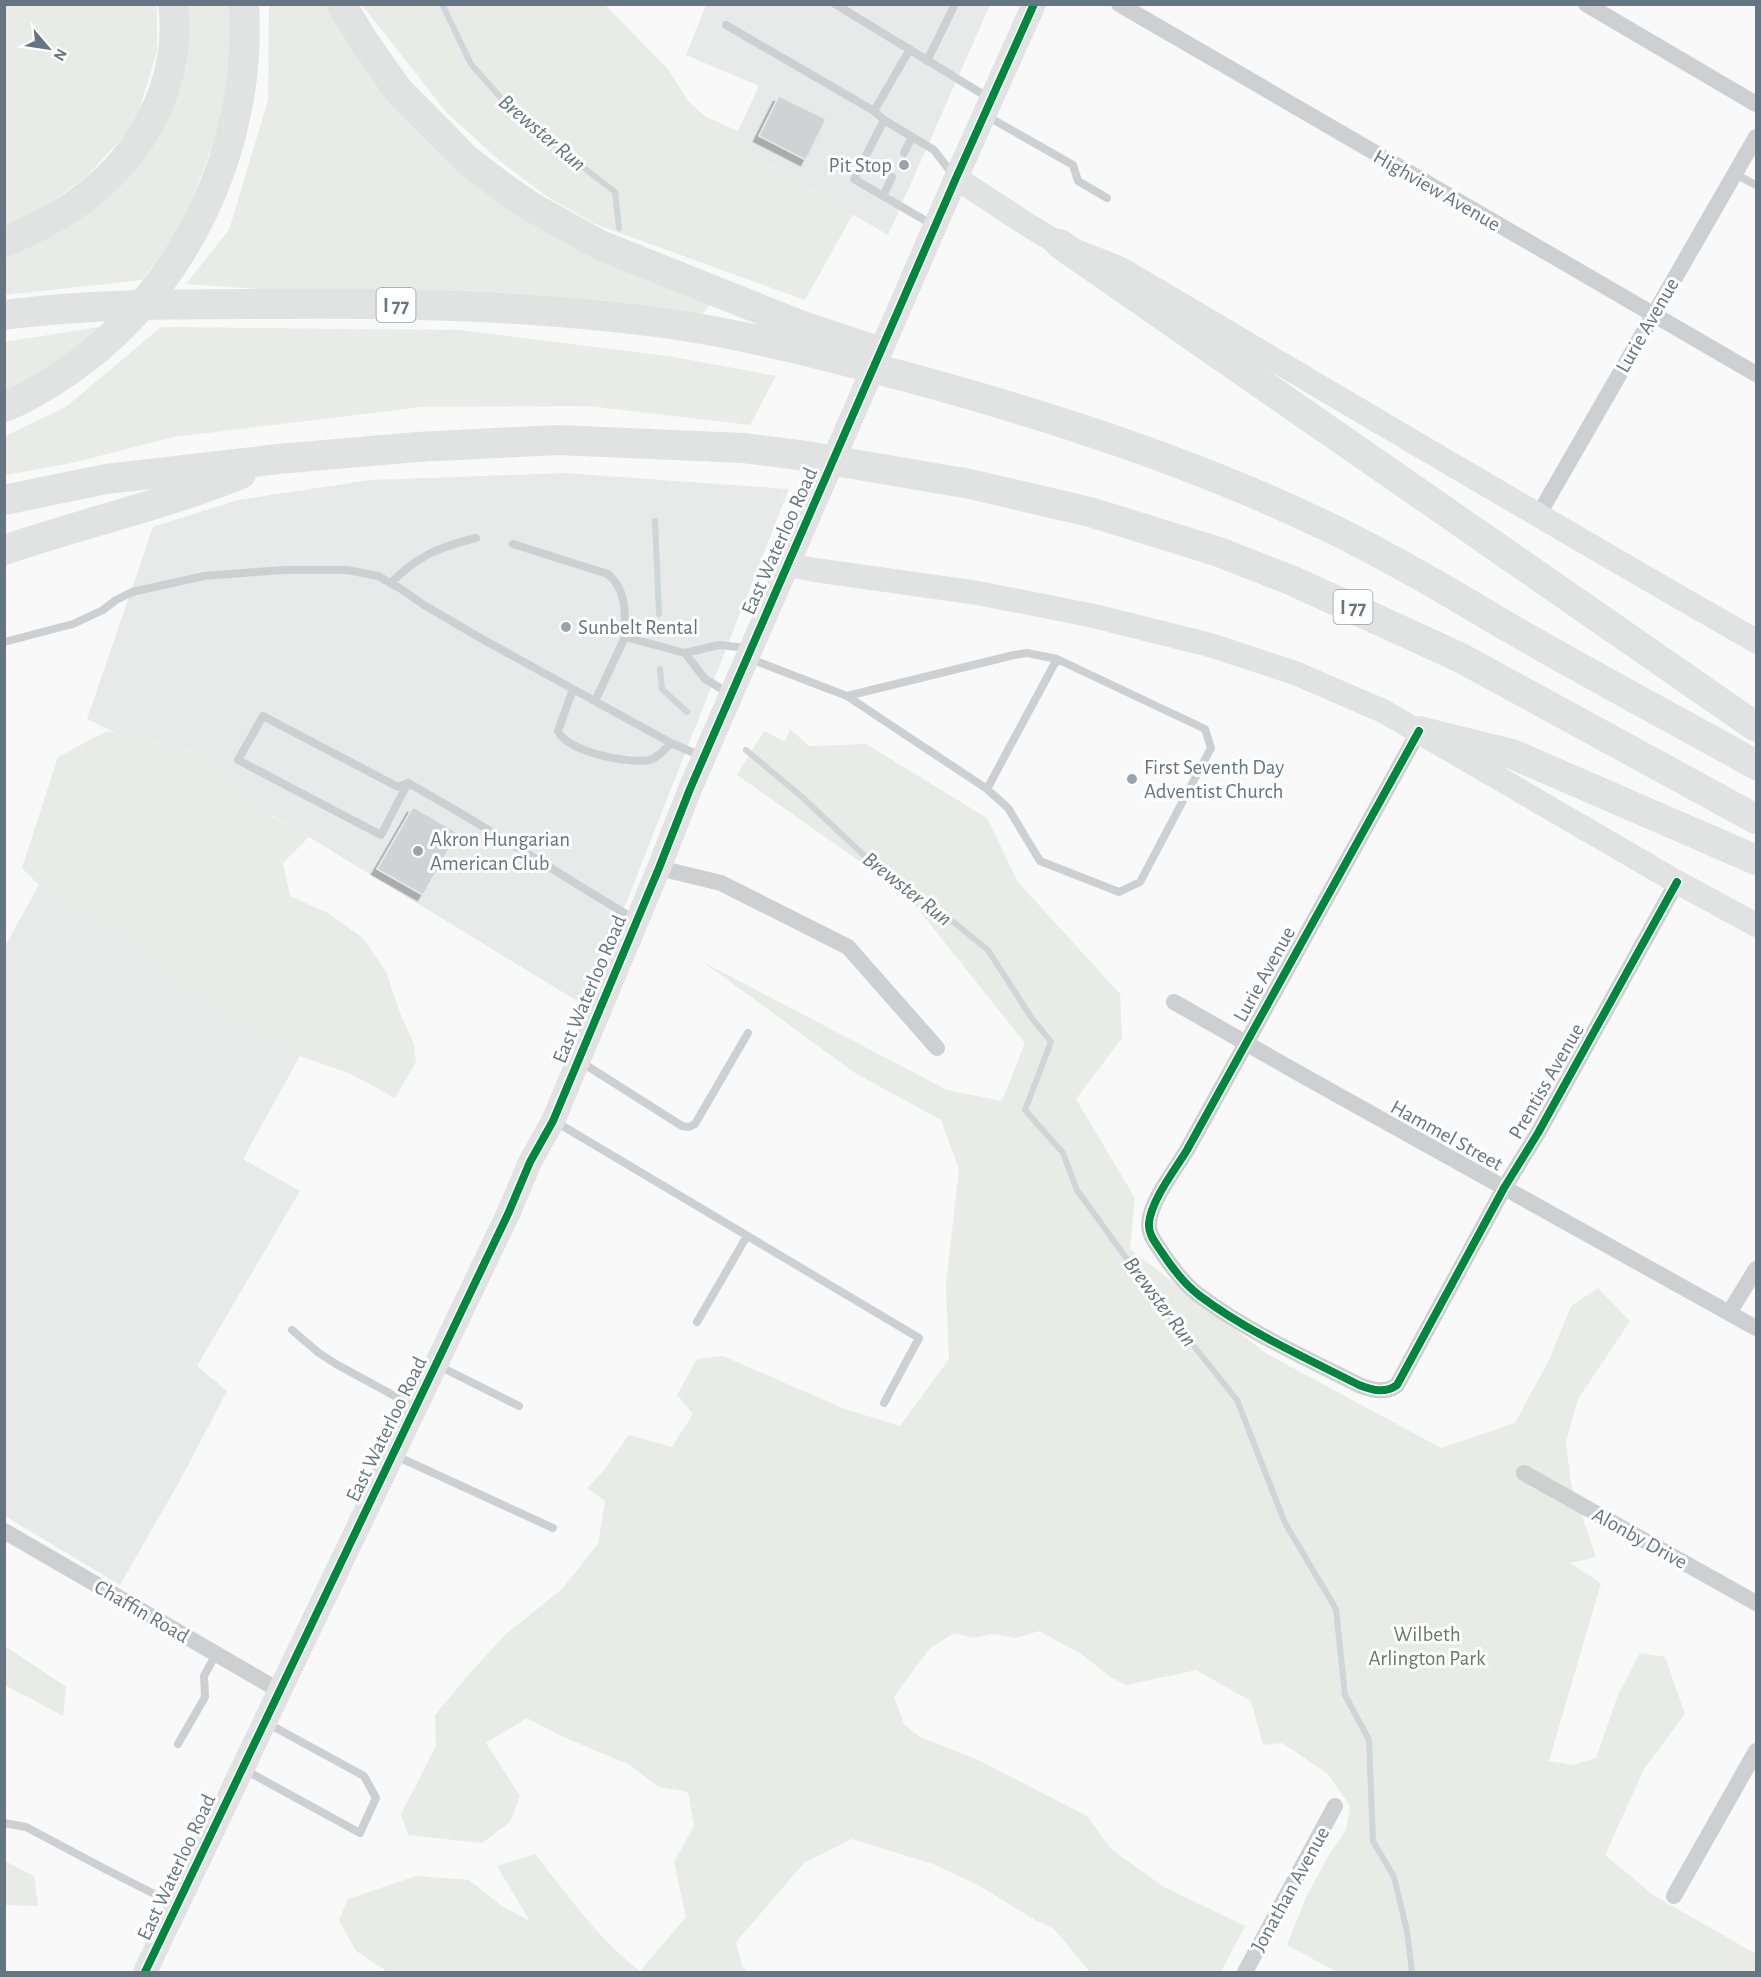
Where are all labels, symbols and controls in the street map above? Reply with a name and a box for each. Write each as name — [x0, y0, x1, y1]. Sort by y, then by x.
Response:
north arrow — [18, 18, 78, 78]
text: N — [51, 46, 70, 64]
water label: Brewster Run — [495, 90, 590, 175]
street label: Highview Avenue — [1370, 146, 1504, 235]
place label: Pit Stop — [829, 155, 892, 176]
marker: Pit Stop — [897, 158, 911, 172]
street label: Lurie Avenue — [1612, 274, 1683, 376]
road number: I 77 — [376, 288, 416, 322]
street label: East Waterloo Road — [738, 464, 821, 618]
road number: I 77 — [1334, 590, 1372, 624]
place label: Sunbelt Rental — [578, 617, 698, 638]
marker: Sunbelt Rental — [559, 620, 573, 634]
place label: First Seventh Day Adventist Church — [1144, 757, 1284, 802]
marker: First Seventh Day Adventist Church — [1125, 772, 1139, 786]
place label: Akron Hungarian American Club — [430, 829, 570, 874]
marker: Akron Hungarian American Club — [411, 844, 425, 858]
water label: Brewster Run — [859, 847, 956, 930]
street label: East Waterloo Road — [549, 912, 630, 1066]
street label: Lurie Avenue — [1230, 923, 1299, 1025]
street label: Prentiss Avenue — [1505, 1020, 1588, 1143]
street label: Hammel Street — [1387, 1096, 1507, 1175]
water label: Brewster Run — [1120, 1253, 1201, 1351]
street label: East Waterloo Road — [342, 1353, 431, 1505]
street label: Alonby Drive — [1589, 1504, 1691, 1573]
street label: Chaffin Road — [91, 1576, 193, 1647]
park label: Wilbeth Arlington Park — [1368, 1624, 1486, 1669]
street label: East Waterloo Road — [133, 1791, 220, 1944]
street label: Jonathan Avenue — [1247, 1823, 1333, 1955]

